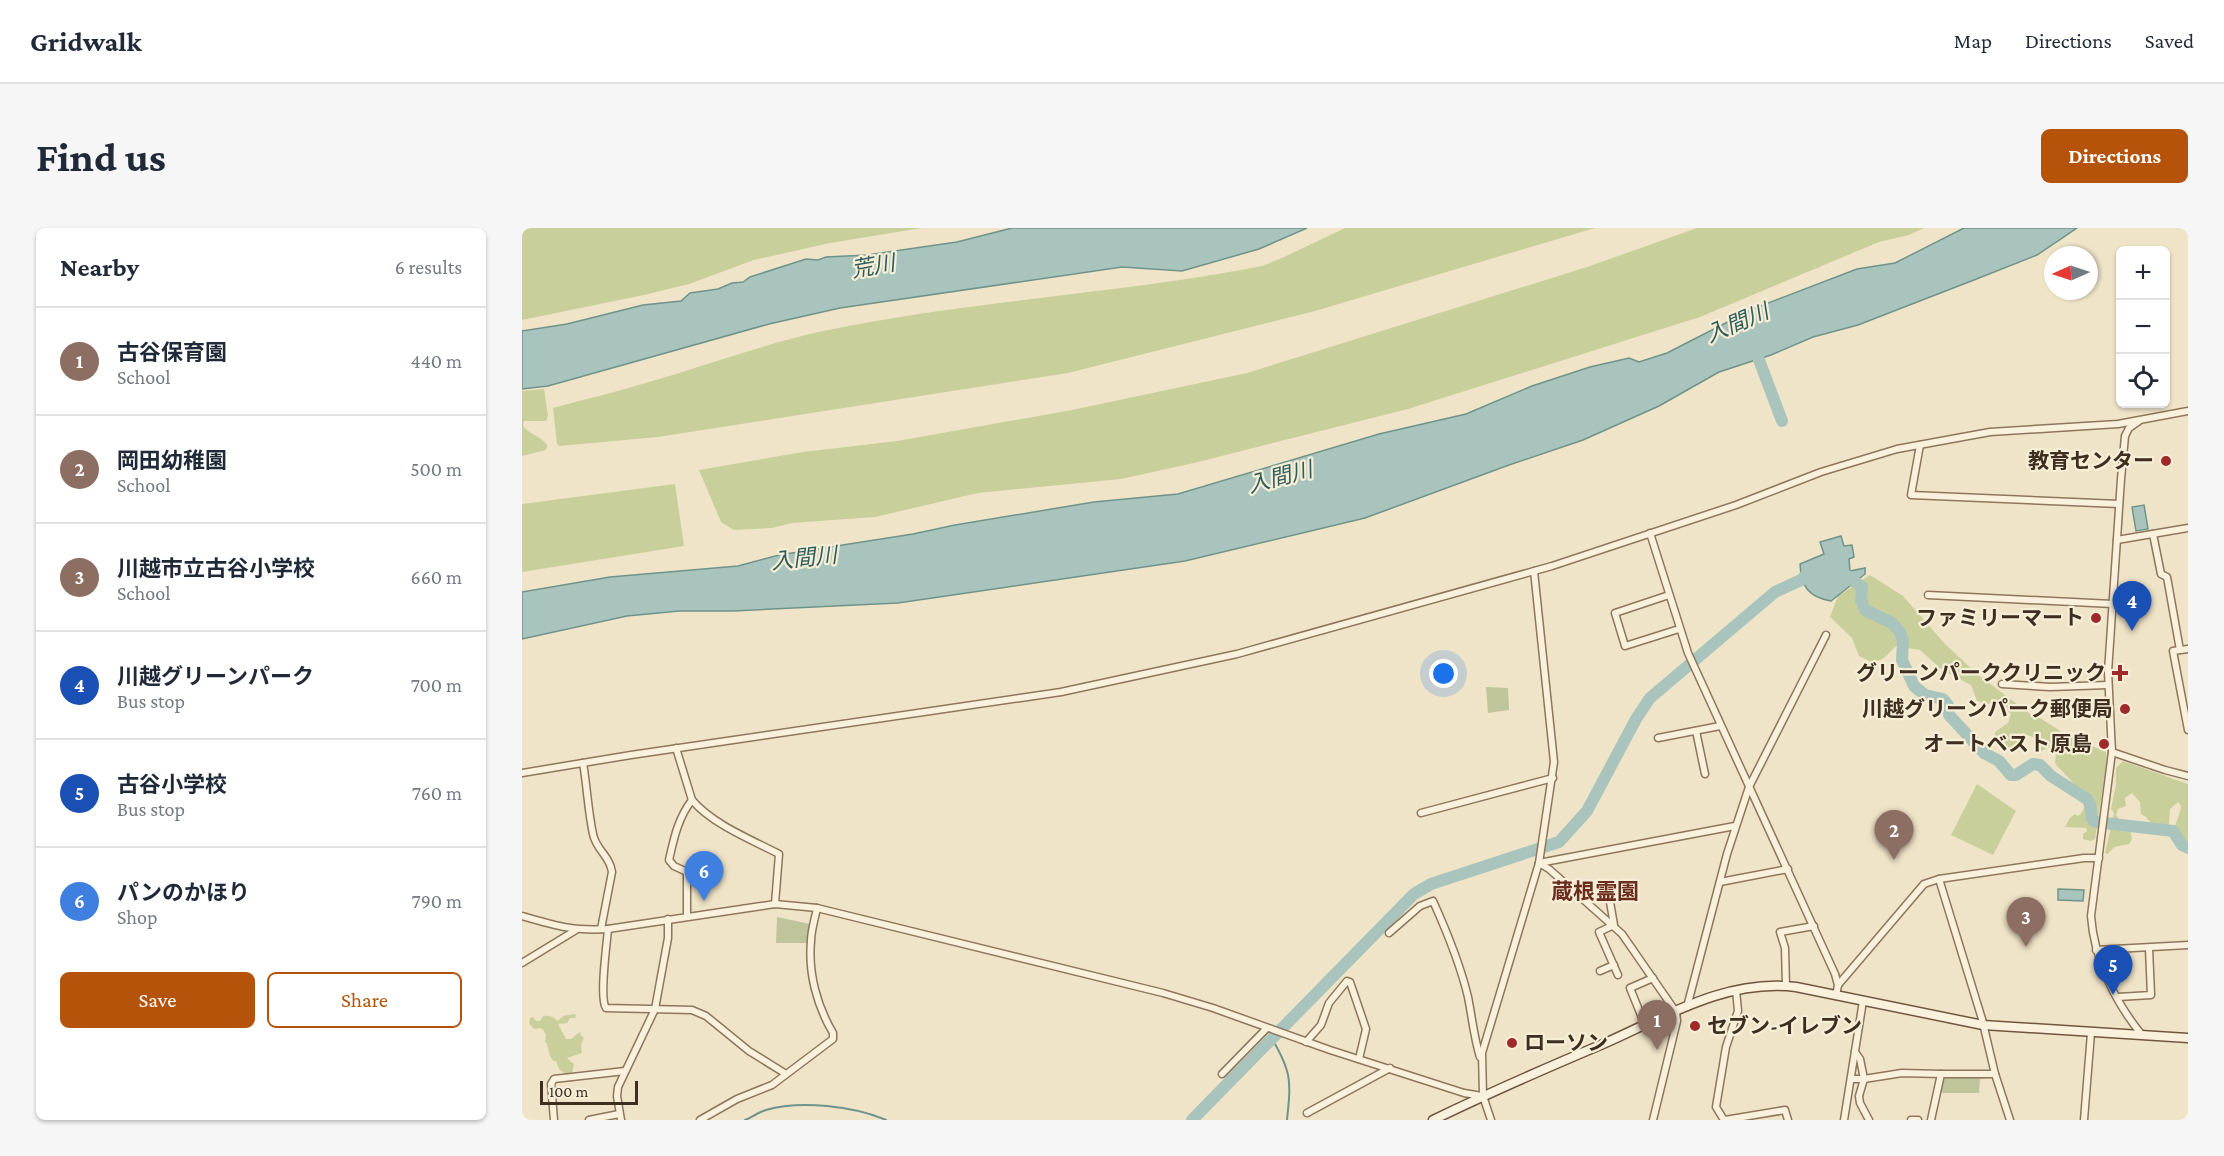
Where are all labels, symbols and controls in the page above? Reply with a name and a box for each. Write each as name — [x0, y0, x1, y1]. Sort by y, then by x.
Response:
text: Gridwalk — [30, 26, 142, 57]
text: Map — [1954, 29, 1992, 53]
text: Directions — [2025, 29, 2112, 53]
text: Saved — [2145, 29, 2194, 53]
button: Directions — [2041, 129, 2188, 183]
text: Find us — [36, 133, 166, 180]
north arrow — [2044, 246, 2098, 300]
map controls — [2116, 246, 2170, 408]
button: + — [2116, 246, 2170, 300]
water label: 荒川 — [849, 250, 899, 282]
text: Nearby — [60, 253, 139, 282]
text: 6 results — [395, 256, 462, 278]
water label: 入間川 — [1702, 298, 1774, 347]
button: − — [2116, 300, 2170, 354]
text: 古谷保育園 — [117, 340, 227, 365]
text: 1 — [76, 350, 83, 372]
text: 440 m — [410, 350, 462, 372]
button: locate — [2116, 354, 2170, 408]
text: School — [117, 366, 170, 388]
text: 岡田幼稚園 — [117, 448, 227, 473]
place label: 教育センター — [2028, 449, 2154, 473]
marker: 教育センター — [2159, 454, 2173, 468]
water label: 入間川 — [1245, 456, 1317, 498]
text: 2 — [74, 458, 85, 480]
text: 500 m — [410, 458, 462, 480]
text: School — [117, 474, 170, 496]
water label: 入間川 — [770, 542, 840, 574]
text: 川越市立古谷小学校 — [117, 556, 315, 581]
text: 3 — [75, 566, 84, 588]
text: 660 m — [411, 566, 462, 588]
text: School — [117, 582, 170, 604]
pin: 4 — [2112, 582, 2152, 631]
place label: ファミリーマート — [1916, 606, 2084, 630]
marker: ファミリーマート — [2089, 611, 2103, 625]
your location — [1429, 659, 1458, 688]
place label: グリーンパーククリニック — [1856, 661, 2106, 685]
text: 川越グリーンパーク — [117, 664, 314, 689]
marker: グリーンパーククリニック — [2111, 664, 2129, 682]
text: 4 — [74, 674, 85, 696]
text: 700 m — [411, 674, 462, 696]
text: Bus stop — [117, 690, 185, 712]
place label: 川越グリーンパーク郵便局 — [1862, 697, 2113, 721]
marker: 川越グリーンパーク郵便局 — [2118, 702, 2132, 716]
place label: オートベスト原島 — [1924, 732, 2092, 756]
marker: オートベスト原島 — [2097, 737, 2111, 751]
text: 古谷小学校 — [117, 772, 227, 797]
text: 5 — [75, 782, 84, 804]
text: 760 m — [412, 782, 462, 804]
text: Bus stop — [117, 798, 185, 820]
pin: 2 — [1874, 810, 1914, 860]
pin: 6 — [684, 852, 723, 901]
district label: 蔵根霊園 — [1551, 879, 1639, 904]
text: パンのかほり — [117, 880, 250, 905]
text: 6 — [74, 890, 85, 912]
text: 790 m — [411, 890, 462, 912]
pin: 3 — [2006, 898, 2046, 947]
text: Shop — [117, 906, 158, 928]
pin: 5 — [2094, 946, 2132, 995]
button: Save — [60, 972, 255, 1028]
button: Share — [267, 972, 462, 1028]
pin: 1 — [1638, 1000, 1676, 1050]
place label: セブン-イレブン — [1707, 1014, 1862, 1038]
marker: セブン-イレブン — [1688, 1019, 1702, 1033]
place label: ローソン — [1524, 1031, 1608, 1055]
marker: ローソン — [1505, 1036, 1519, 1050]
scale bar — [540, 1078, 638, 1106]
text: 100 m — [549, 1083, 588, 1100]

